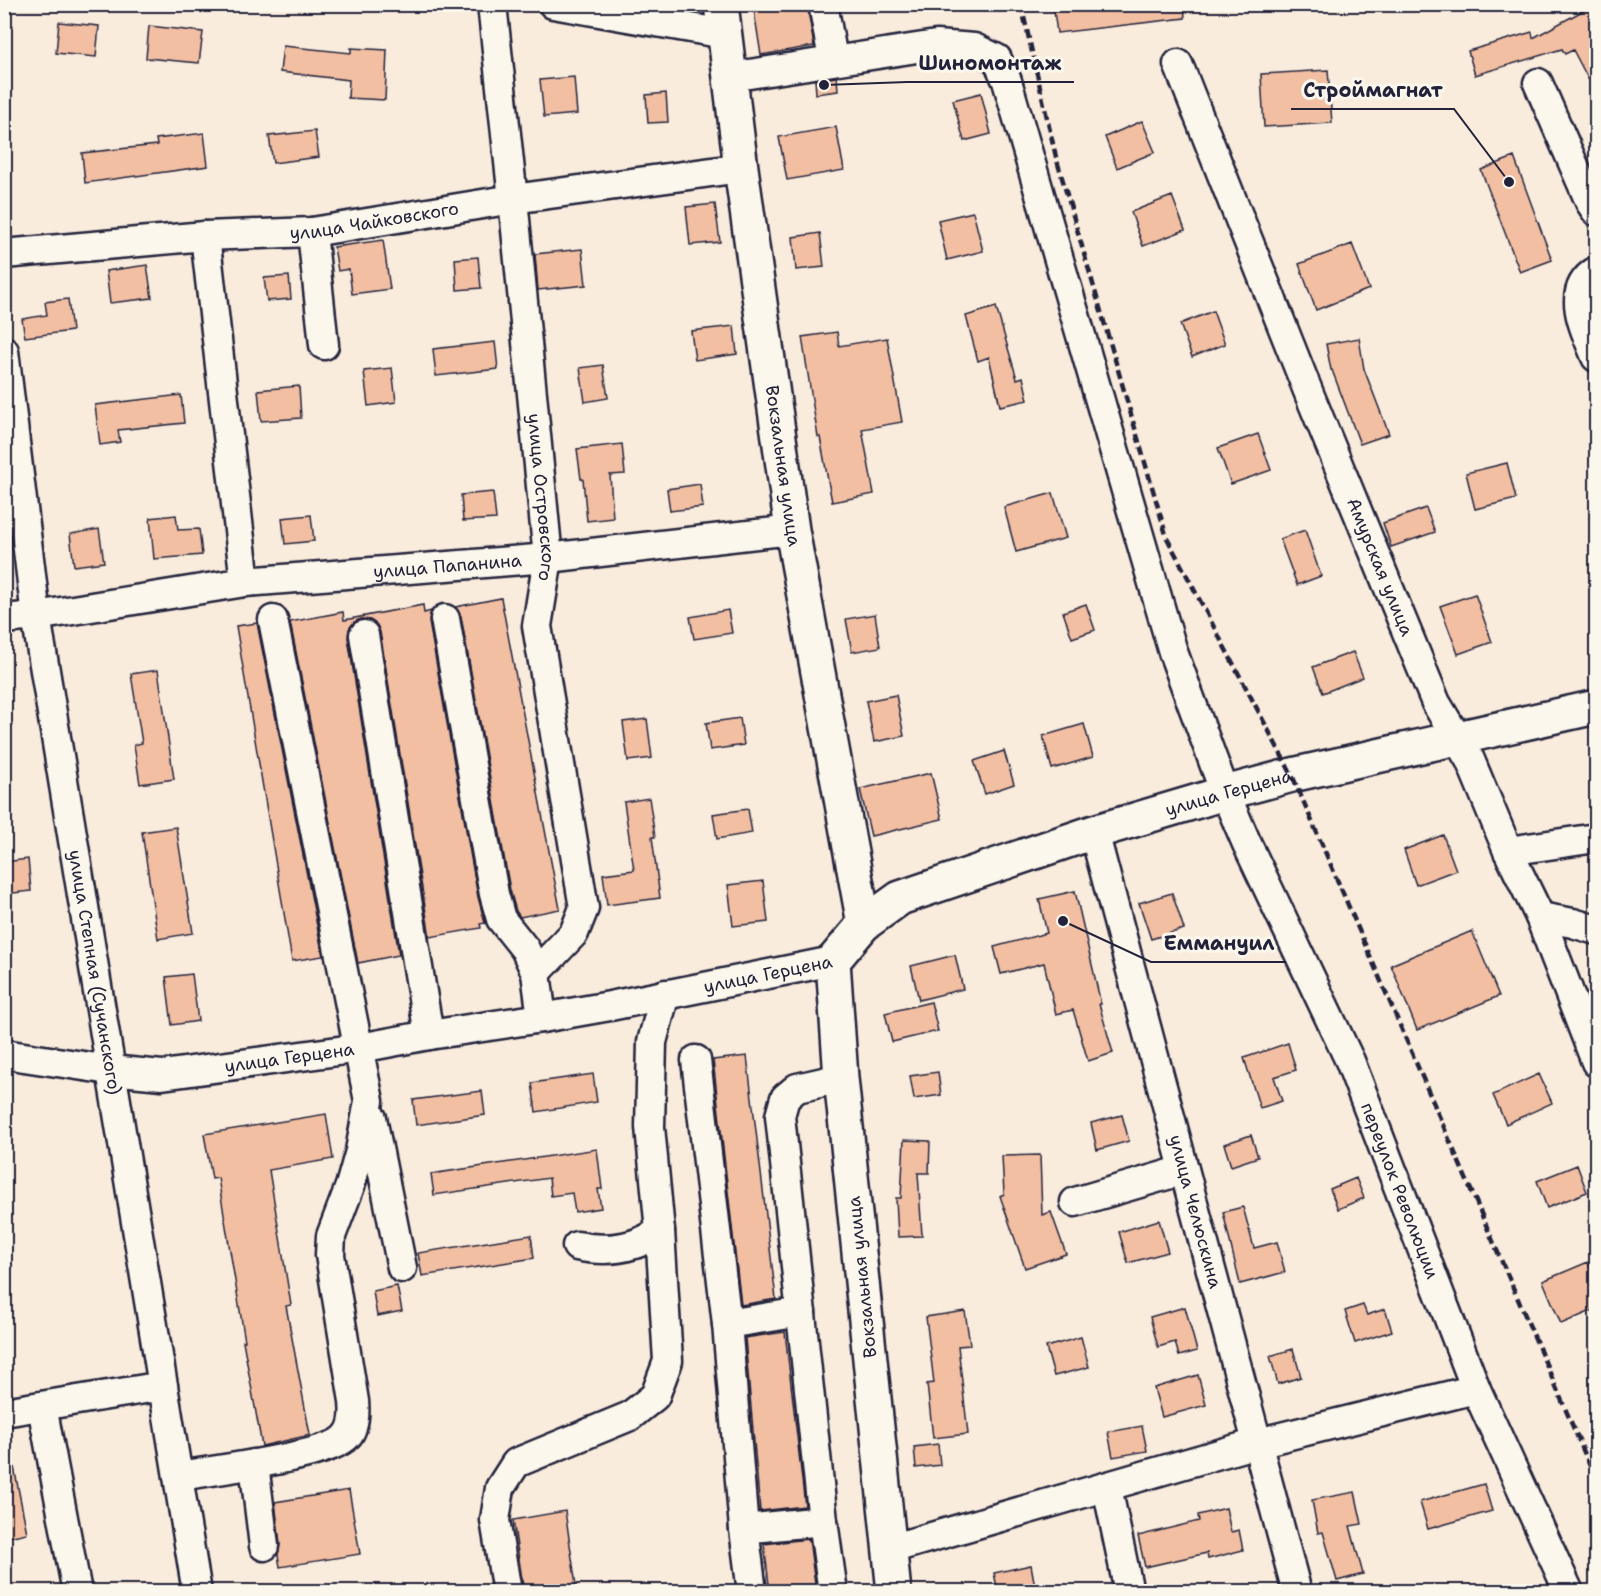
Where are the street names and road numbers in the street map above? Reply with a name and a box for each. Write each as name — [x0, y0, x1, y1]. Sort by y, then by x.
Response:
street label: улица Чайковского — [289, 196, 460, 245]
street label: Вокзальная улица — [760, 384, 807, 548]
street label: улица Островского — [522, 412, 561, 583]
street label: Амурская улица — [1341, 494, 1419, 640]
street label: улица Папанина — [372, 548, 523, 584]
street label: улица Герцена — [1163, 763, 1295, 822]
street label: улица Степная (Сучанского) — [63, 848, 127, 1097]
street label: улица Герцена — [702, 949, 834, 999]
street label: улица Герцена — [223, 1037, 356, 1078]
street label: переулок Революции — [1355, 1099, 1445, 1283]
street label: улица Челюскина — [1163, 1132, 1227, 1291]
street label: Вокзальная улица — [842, 1195, 882, 1359]

